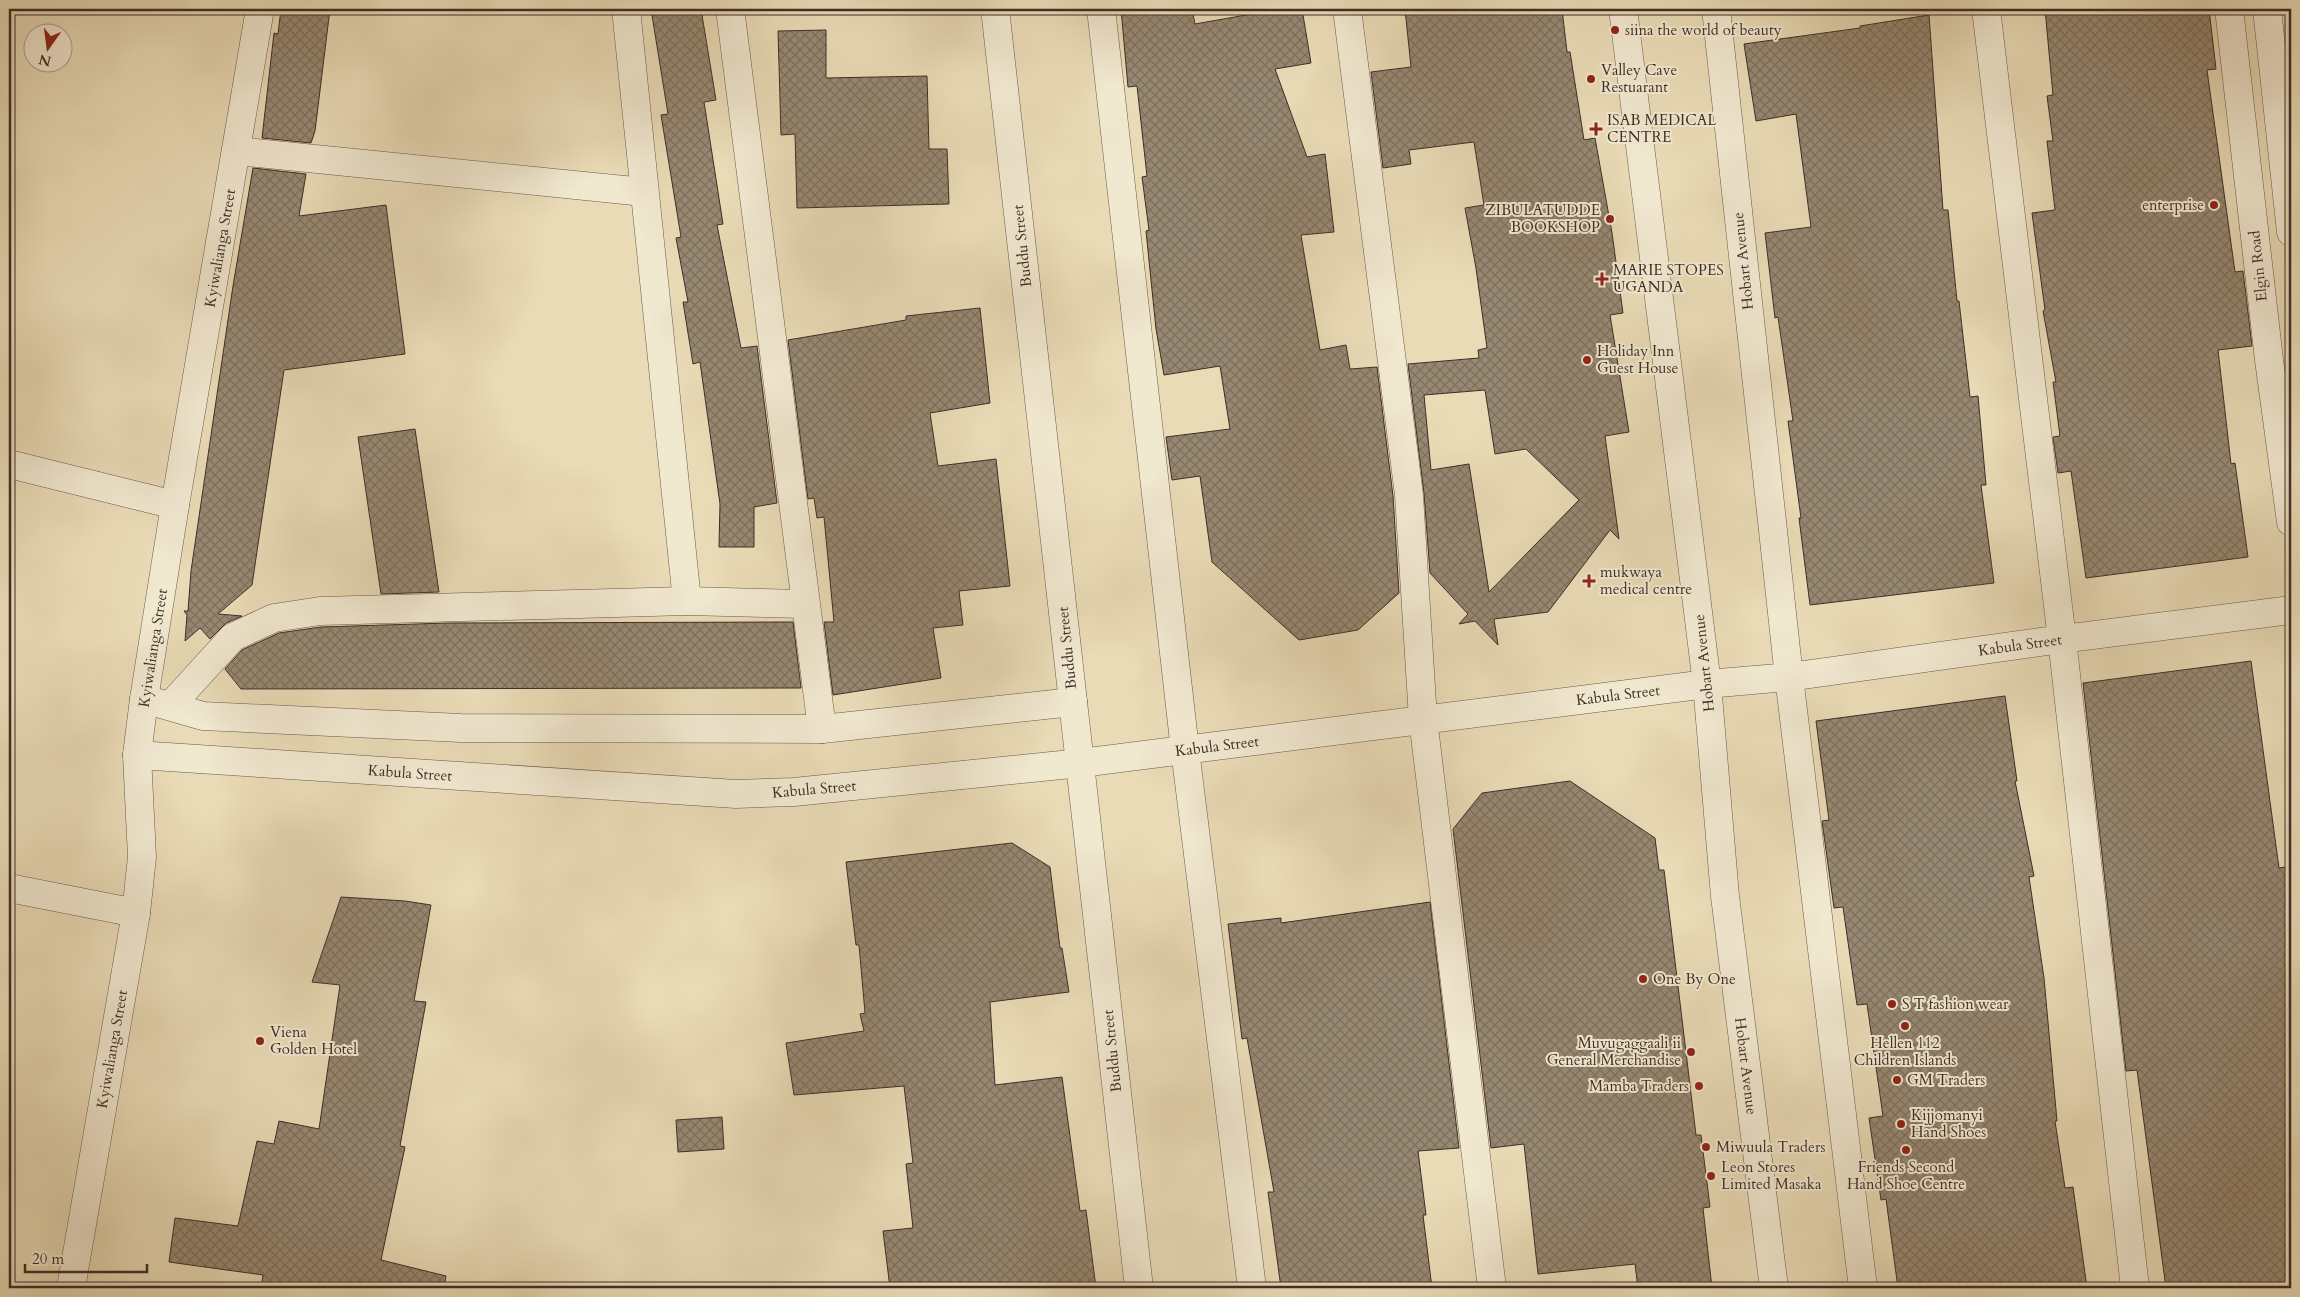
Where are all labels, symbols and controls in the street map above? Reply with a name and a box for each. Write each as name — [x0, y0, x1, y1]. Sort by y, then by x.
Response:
place label: siina the world of beauty — [1625, 20, 1782, 40]
north arrow — [22, 22, 72, 72]
marker: siina the world of beauty — [1609, 24, 1621, 36]
text: N — [37, 49, 53, 71]
place label: Valley Cave Restuarant — [1601, 60, 1677, 97]
marker: Valley Cave Restuarant — [1585, 73, 1597, 85]
place label: ISAB MEDICAL CENTRE — [1607, 110, 1717, 147]
marker: ISAB MEDICAL CENTRE — [1589, 122, 1603, 136]
street label: Kyiwalianga Street — [200, 187, 240, 309]
place label: enterprise — [2142, 195, 2204, 215]
marker: enterprise — [2208, 199, 2220, 211]
place label: ZIBULATUDDE BOOKSHOP — [1485, 200, 1600, 237]
street label: Buddu Street — [1008, 204, 1036, 288]
street label: Hobart Avenue — [1728, 211, 1758, 311]
marker: ZIBULATUDDE BOOKSHOP — [1604, 213, 1616, 225]
street label: Elgin Road — [2244, 230, 2272, 302]
place label: MARIE STOPES UGANDA — [1613, 260, 1724, 297]
marker: MARIE STOPES UGANDA — [1595, 272, 1609, 286]
place label: Holiday Inn Guest House — [1597, 341, 1679, 378]
marker: Holiday Inn Guest House — [1581, 354, 1593, 366]
place label: mukwaya medical centre — [1600, 562, 1692, 599]
marker: mukwaya medical centre — [1582, 574, 1596, 588]
street label: Kyiwalianga Street — [134, 587, 172, 709]
street label: Buddu Street — [1053, 606, 1081, 690]
street label: Hobart Avenue — [1689, 613, 1719, 713]
street label: Kabula Street — [1977, 629, 2063, 661]
street label: Kabula Street — [1575, 680, 1661, 710]
street label: Kabula Street — [1174, 731, 1260, 761]
street label: Kabula Street — [367, 760, 453, 786]
street label: Kabula Street — [771, 775, 857, 803]
place label: One By One — [1653, 969, 1736, 989]
marker: One By One — [1637, 973, 1649, 985]
street label: Kyiwalianga Street — [92, 988, 132, 1110]
place label: S T fashion wear — [1902, 994, 2009, 1014]
marker: S T fashion wear — [1886, 998, 1898, 1010]
street label: Buddu Street — [1098, 1009, 1126, 1093]
street label: Hobart Avenue — [1730, 1016, 1762, 1116]
marker: Hellen 112 Children Islands — [1899, 1020, 1911, 1032]
place label: Viena Golden Hotel — [270, 1022, 357, 1059]
place label: Muvugaggaali ii General Merchandise — [1547, 1033, 1681, 1070]
place label: Hellen 112 Children Islands — [1854, 1033, 1956, 1070]
marker: Viena Golden Hotel — [254, 1035, 266, 1047]
marker: Muvugaggaali ii General Merchandise — [1685, 1046, 1697, 1058]
place label: GM Traders — [1907, 1070, 1985, 1090]
marker: GM Traders — [1891, 1074, 1903, 1086]
place label: Mamba Traders — [1589, 1076, 1689, 1096]
marker: Mamba Traders — [1693, 1080, 1705, 1092]
place label: Kijjomanyi Hand Shoes — [1911, 1105, 1986, 1142]
marker: Kijjomanyi Hand Shoes — [1895, 1118, 1907, 1130]
place label: Miwuula Traders — [1716, 1137, 1825, 1157]
marker: Miwuula Traders — [1700, 1141, 1712, 1153]
marker: Friends Second Hand Shoe Centre — [1900, 1144, 1912, 1156]
place label: Leon Stores Limited Masaka — [1721, 1157, 1822, 1194]
place label: Friends Second Hand Shoe Centre — [1847, 1157, 1965, 1194]
marker: Leon Stores Limited Masaka — [1705, 1170, 1717, 1182]
scale bar — [25, 1242, 148, 1274]
text: 20 m — [32, 1249, 64, 1269]

